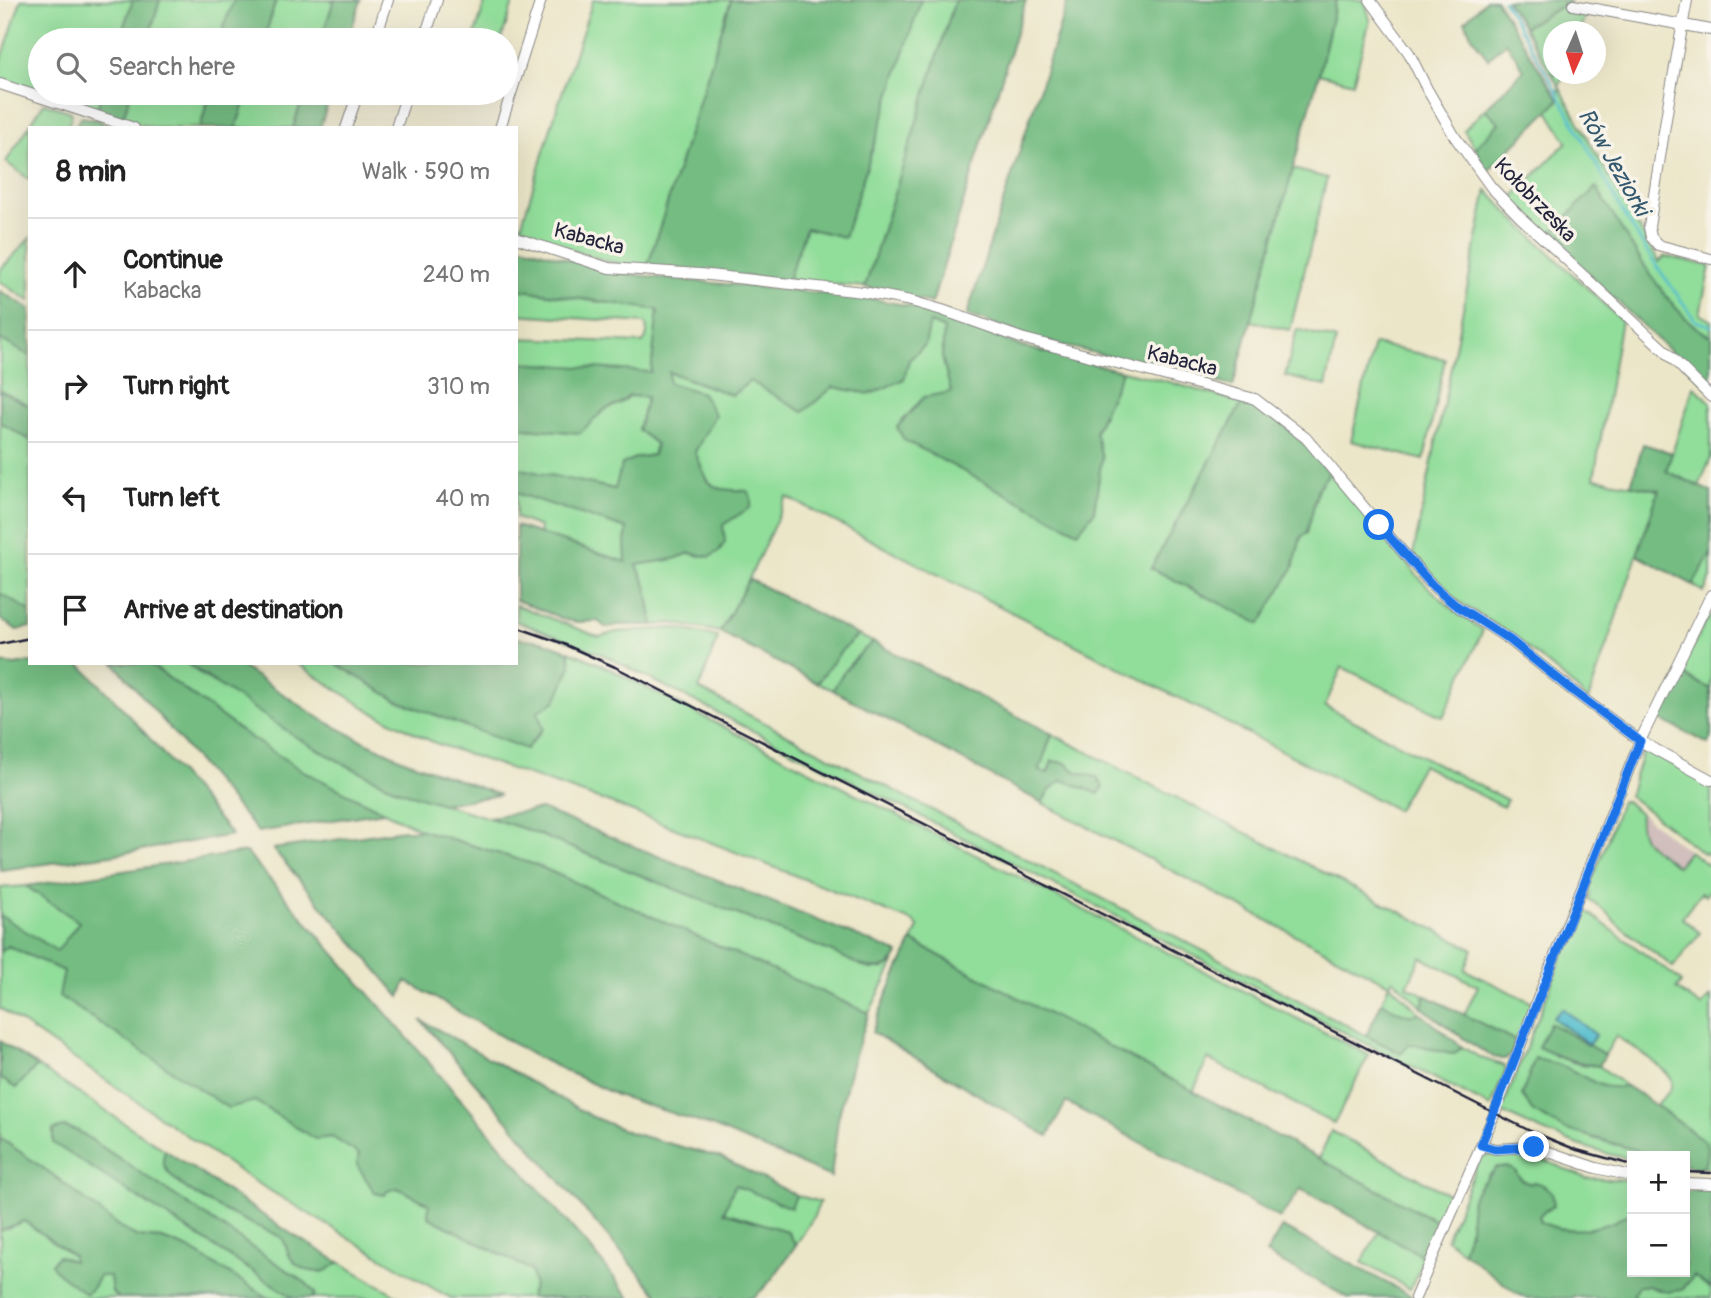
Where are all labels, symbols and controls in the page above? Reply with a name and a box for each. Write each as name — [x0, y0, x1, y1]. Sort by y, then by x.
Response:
north arrow — [1543, 21, 1606, 84]
search box — [28, 28, 518, 105]
icon: search — [52, 48, 90, 86]
text: Search here — [108, 51, 235, 83]
water label: Rów Jeziorki — [1572, 103, 1658, 224]
street label: Kołobrzeska — [1488, 152, 1582, 248]
text: 8 min — [56, 153, 126, 190]
text: Walk · 590 m — [362, 157, 490, 186]
street label: Kabacka — [551, 217, 627, 261]
text: Continue — [123, 244, 223, 276]
icon: ahead — [56, 255, 94, 293]
text: 240 m — [423, 260, 490, 289]
text: Kabacka — [123, 276, 202, 305]
street label: Kabacka — [1144, 339, 1220, 383]
icon: right — [56, 367, 94, 405]
text: Turn right — [123, 370, 229, 402]
text: 310 m — [427, 372, 490, 401]
icon: left — [56, 479, 94, 517]
text: Turn left — [123, 482, 219, 514]
text: 40 m — [436, 484, 490, 513]
route start — [1363, 509, 1394, 540]
icon: arrive — [56, 591, 94, 629]
text: Arrive at destination — [123, 594, 343, 626]
route end — [1518, 1131, 1549, 1162]
map controls — [1627, 1151, 1690, 1277]
button: + — [1627, 1151, 1690, 1214]
button: − — [1627, 1214, 1690, 1277]

